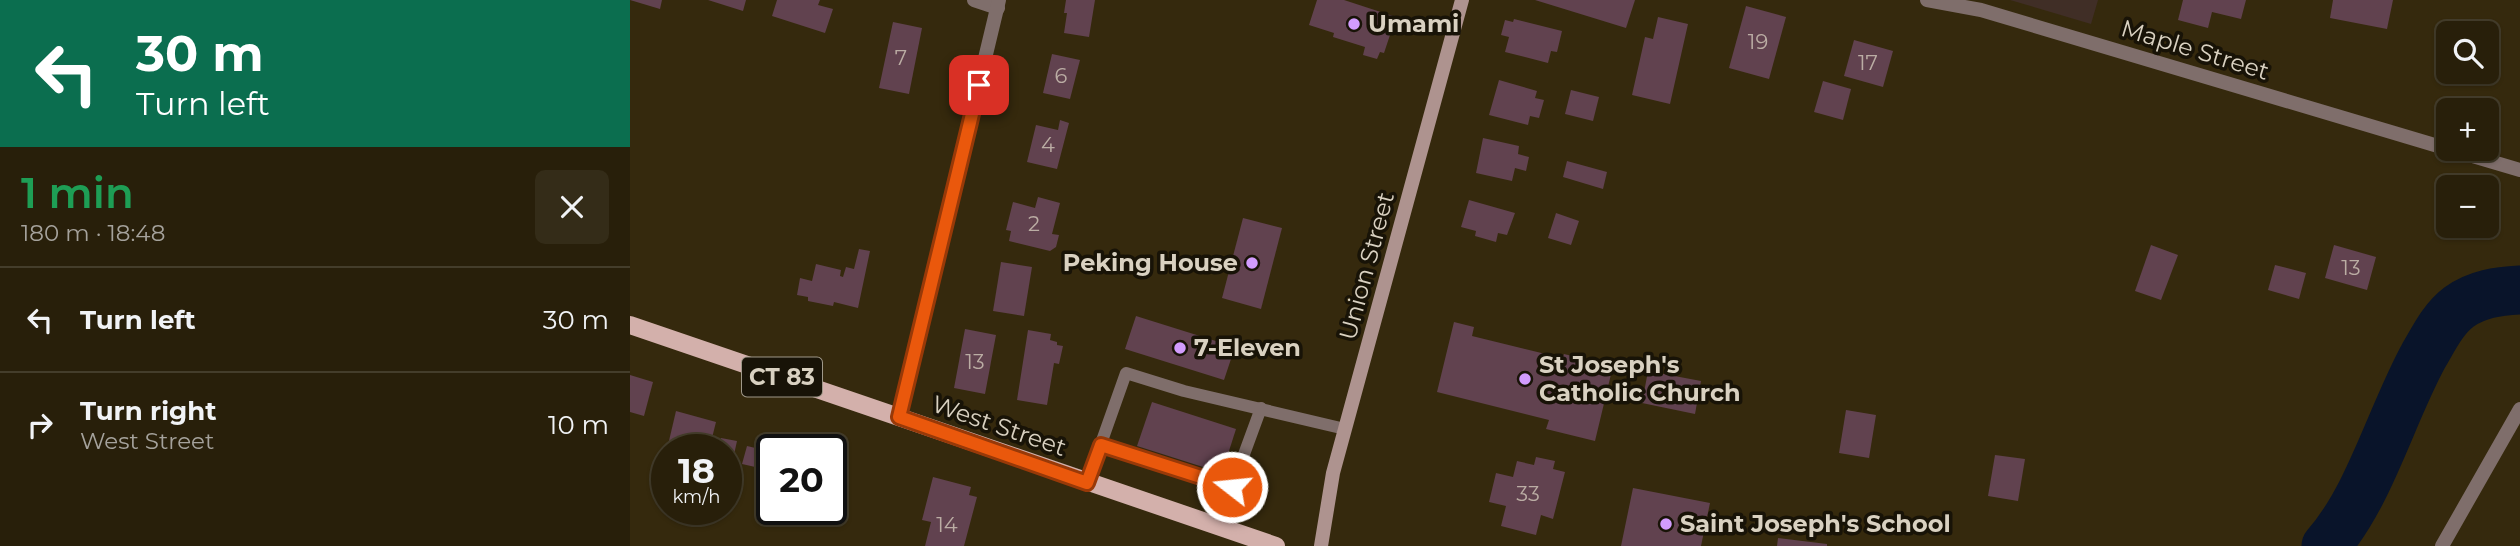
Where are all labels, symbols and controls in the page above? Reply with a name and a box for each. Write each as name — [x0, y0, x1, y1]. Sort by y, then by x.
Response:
place label: Umami — [1368, 9, 1459, 38]
street label: Maple Street — [2118, 13, 2273, 86]
marker: Umami — [1346, 16, 1362, 32]
map controls — [2436, 21, 2499, 238]
button: search — [2436, 21, 2499, 84]
text: 30 m — [136, 24, 264, 83]
icon: left — [21, 28, 112, 119]
house number: 19 — [1748, 29, 1768, 54]
house number: 7 — [895, 45, 907, 70]
house number: 17 — [1858, 50, 1878, 75]
pin — [949, 55, 1009, 115]
house number: 6 — [1055, 63, 1068, 88]
icon: arrive — [960, 66, 998, 104]
text: Turn left — [136, 84, 270, 123]
button: + — [2436, 98, 2499, 161]
house number: 4 — [1041, 132, 1055, 157]
text: 1 min — [21, 167, 134, 219]
button: close — [535, 170, 609, 244]
button: − — [2436, 175, 2499, 238]
street label: Union Street — [1333, 189, 1400, 343]
house number: 2 — [1028, 211, 1040, 236]
text: 180 m · 18:48 — [21, 219, 165, 247]
place label: Peking House — [1063, 248, 1238, 277]
marker: Peking House — [1244, 255, 1260, 271]
house number: 13 — [2341, 255, 2361, 280]
icon: left — [21, 301, 59, 339]
text: Turn left — [80, 304, 196, 336]
text: 30 m — [543, 304, 609, 336]
place label: 7-Eleven — [1194, 333, 1301, 362]
marker: 7-Eleven — [1172, 340, 1188, 356]
house number: 13 — [965, 349, 985, 374]
place label: St Joseph's Catholic Church — [1539, 350, 1741, 407]
road number: CT 83 — [742, 358, 822, 396]
marker: St Joseph's Catholic Church — [1517, 371, 1533, 387]
street label: West Street — [928, 389, 1070, 462]
text: Turn right — [80, 395, 216, 427]
icon: right — [21, 406, 59, 444]
text: 10 m — [548, 409, 609, 441]
text: West Street — [80, 427, 214, 455]
speed limit sign: 20 — [756, 434, 847, 525]
text: 18 — [678, 449, 715, 492]
position arrow — [1195, 450, 1269, 524]
house number: 33 — [1516, 481, 1540, 506]
text: km/h — [672, 486, 721, 508]
place label: Saint Joseph's School — [1680, 509, 1951, 538]
house number: 14 — [936, 512, 958, 537]
marker: Saint Joseph's School — [1658, 516, 1674, 532]

